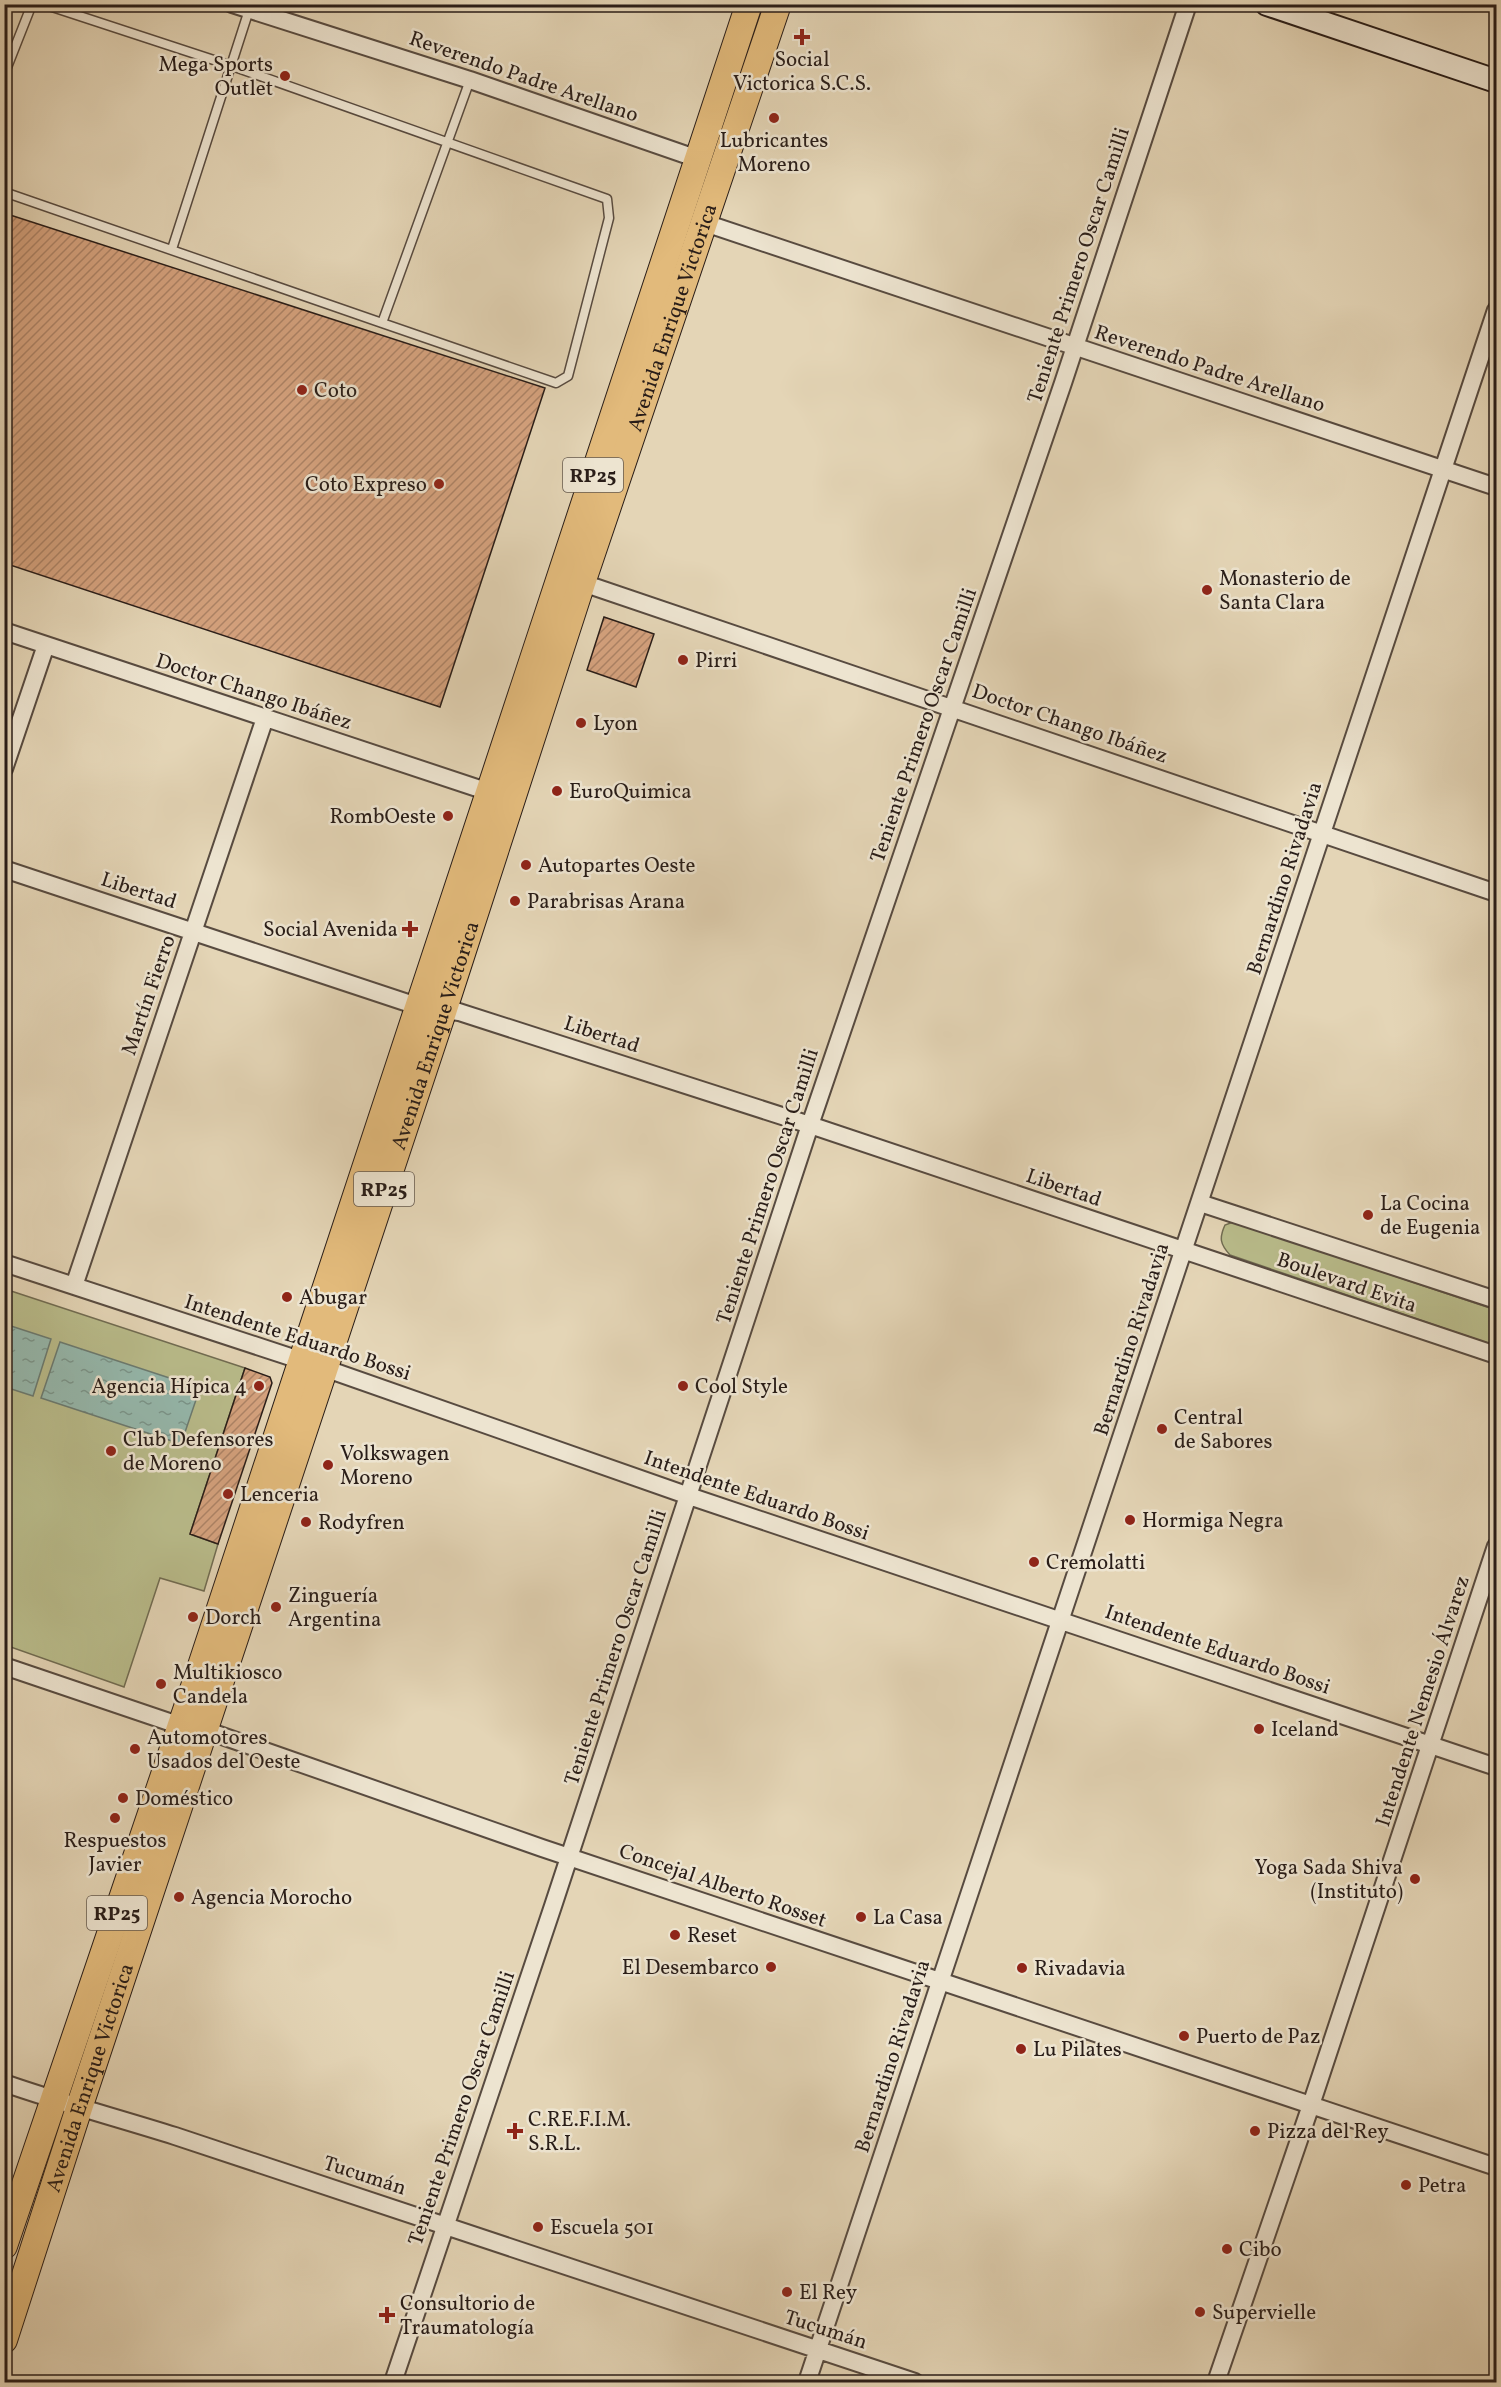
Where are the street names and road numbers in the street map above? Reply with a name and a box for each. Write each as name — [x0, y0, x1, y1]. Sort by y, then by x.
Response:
street label: Reverendo Padre Arellano — [405, 25, 642, 130]
street label: Teniente Primero Oscar Camilli — [1021, 124, 1138, 407]
street label: Avenida Enrique Victorica — [621, 200, 725, 436]
street label: Reverendo Padre Arellano — [1091, 318, 1329, 420]
road number: RP25 — [563, 458, 623, 492]
street label: Teniente Primero Oscar Camilli — [864, 584, 985, 867]
street label: Doctor Chango Ibáñez — [152, 647, 355, 738]
street label: Doctor Chango Ibáñez — [968, 677, 1171, 771]
street label: Bernardino Rivadavia — [1241, 778, 1330, 979]
street label: Libertad — [97, 866, 180, 917]
street label: Avenida Enrique Victorica — [385, 918, 488, 1154]
street label: Martín Fierro — [115, 931, 184, 1060]
street label: Libertad — [560, 1010, 643, 1061]
street label: Teniente Primero Oscar Camilli — [710, 1045, 827, 1328]
street label: Libertad — [1022, 1162, 1105, 1215]
road number: RP25 — [354, 1172, 414, 1206]
street label: Bernardino Rivadavia — [1088, 1239, 1177, 1440]
street label: Boulevard Evita — [1273, 1246, 1420, 1321]
street label: Intendente Eduardo Bossi — [181, 1288, 415, 1389]
street label: Intendente Eduardo Bossi — [640, 1444, 873, 1549]
street label: Teniente Primero Oscar Camilli — [558, 1506, 675, 1789]
street label: Intendente Nemesio Álvarez — [1369, 1572, 1478, 1830]
street label: Intendente Eduardo Bossi — [1101, 1598, 1334, 1703]
street label: Concejal Alberto Rosset — [615, 1837, 830, 1936]
road number: RP25 — [87, 1896, 147, 1930]
street label: Bernardino Rivadavia — [849, 1956, 938, 2157]
street label: Avenida Enrique Victorica — [40, 1960, 142, 2196]
street label: Teniente Primero Oscar Camilli — [402, 1967, 523, 2250]
street label: Tucumán — [319, 2149, 410, 2203]
street label: Tucumán — [780, 2303, 871, 2357]

